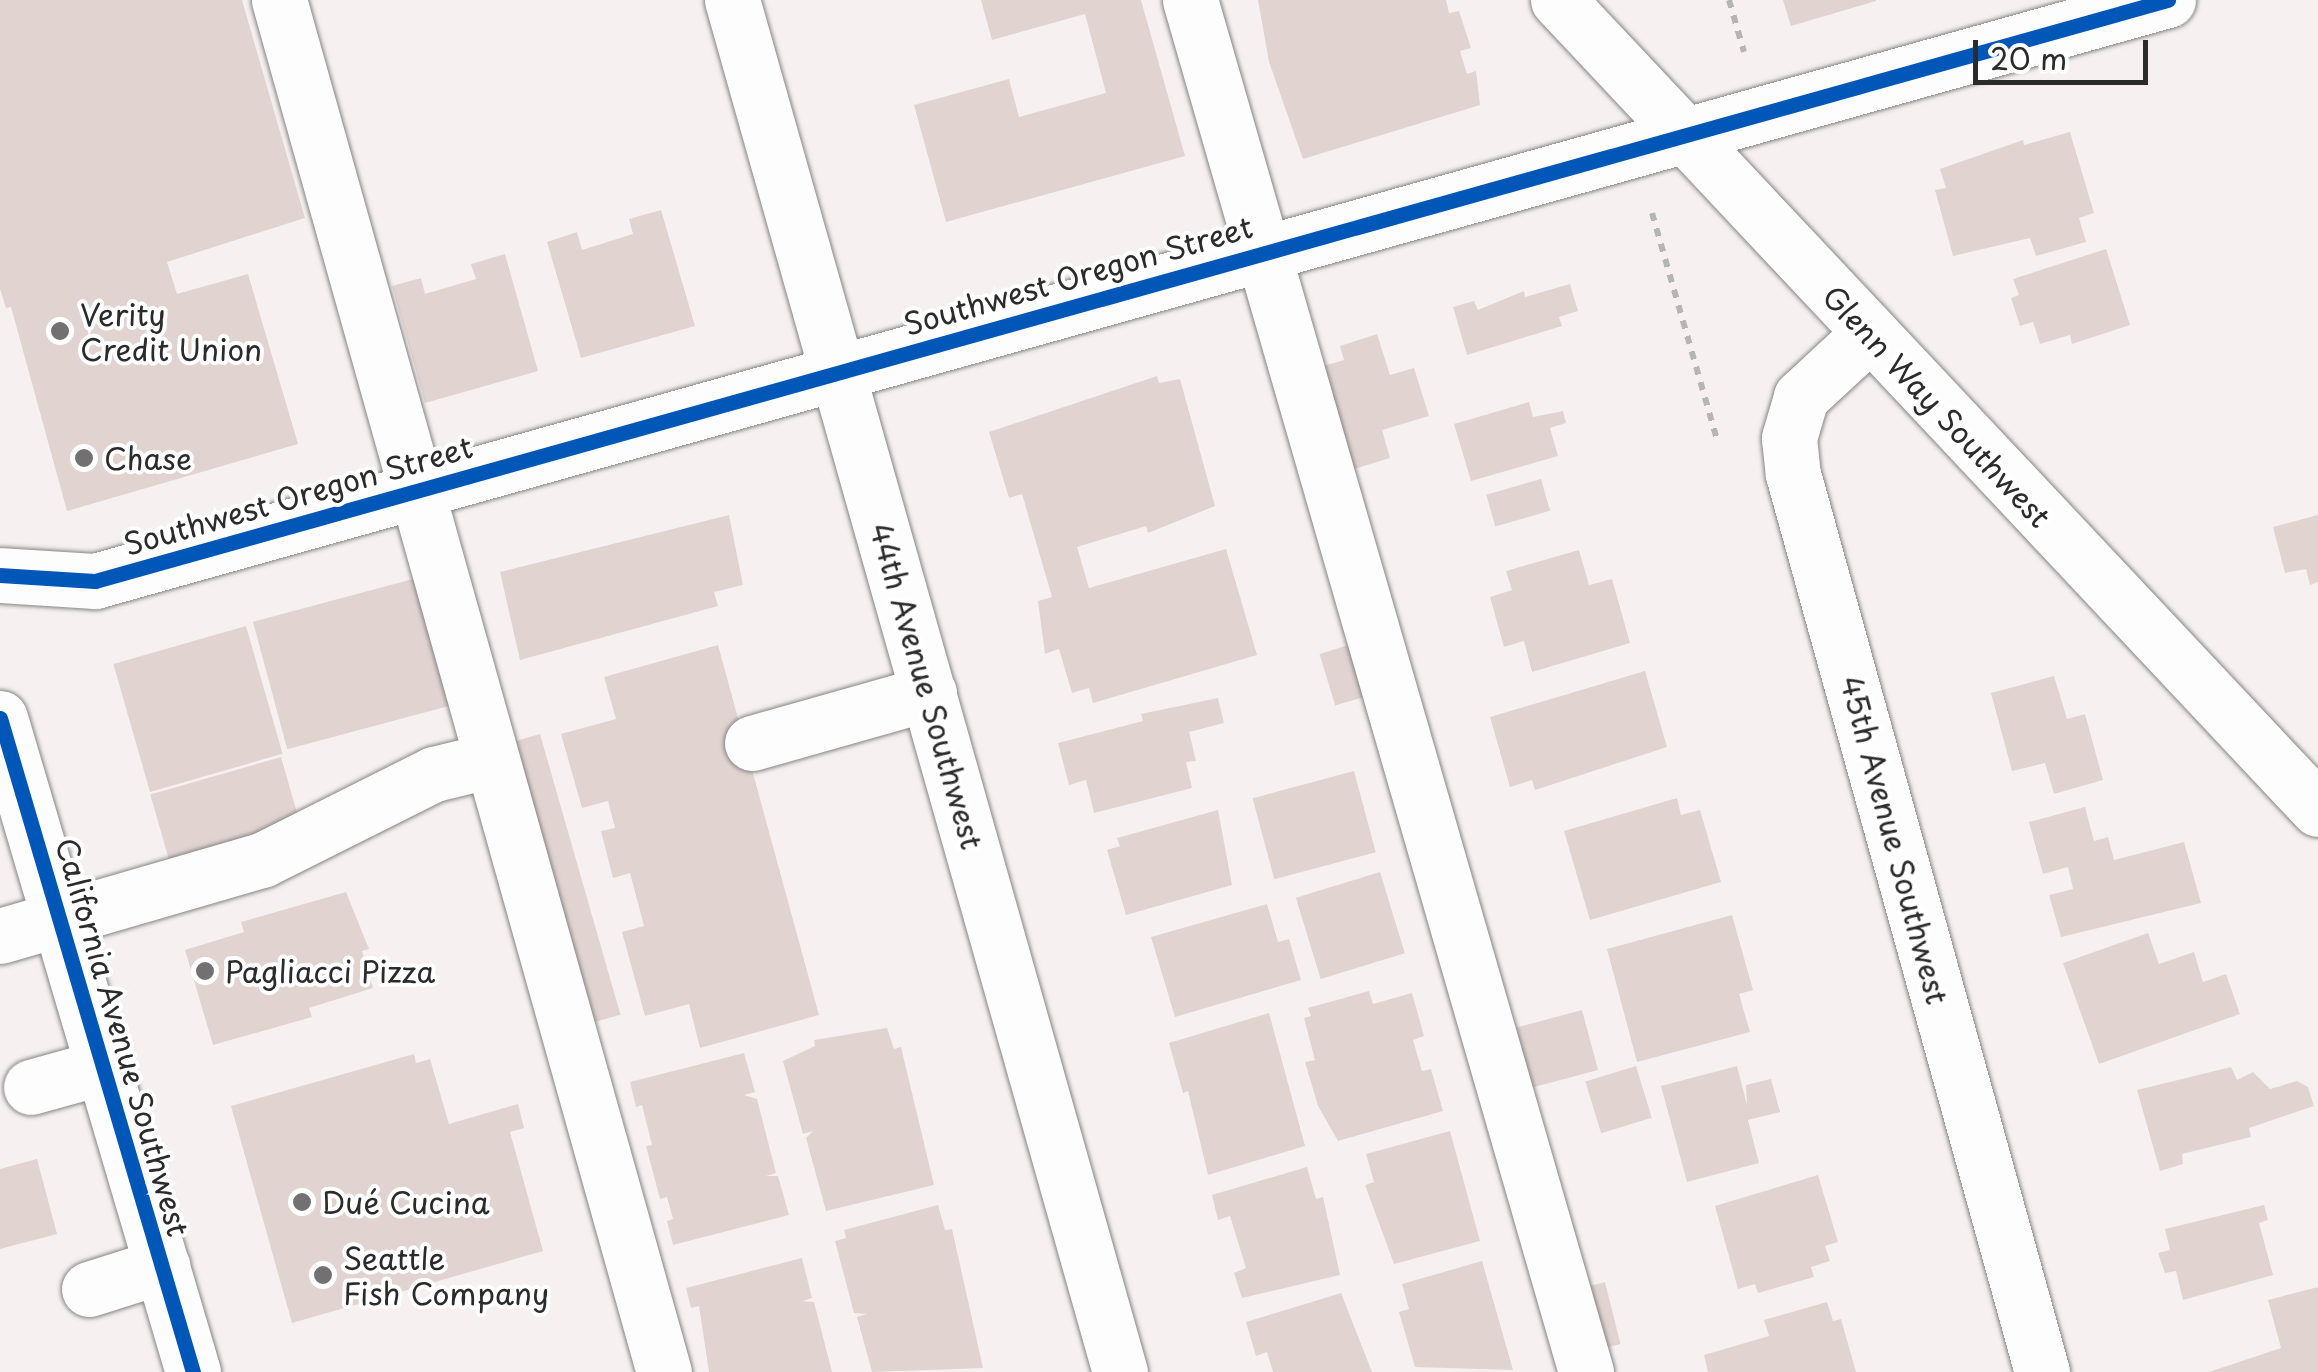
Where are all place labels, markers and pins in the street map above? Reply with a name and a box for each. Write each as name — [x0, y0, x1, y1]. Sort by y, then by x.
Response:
place label: Verity Credit Union — [80, 296, 264, 366]
marker: Verity Credit Union — [49, 320, 71, 342]
place label: Chase — [104, 440, 192, 476]
marker: Chase — [73, 447, 95, 469]
place label: Pagliacci Pizza — [225, 953, 436, 989]
marker: Pagliacci Pizza — [194, 960, 216, 982]
place label: Dué Cucina — [322, 1184, 491, 1220]
marker: Dué Cucina — [291, 1191, 313, 1213]
place label: Seattle Fish Company — [343, 1240, 548, 1310]
marker: Seattle Fish Company — [312, 1264, 334, 1286]

